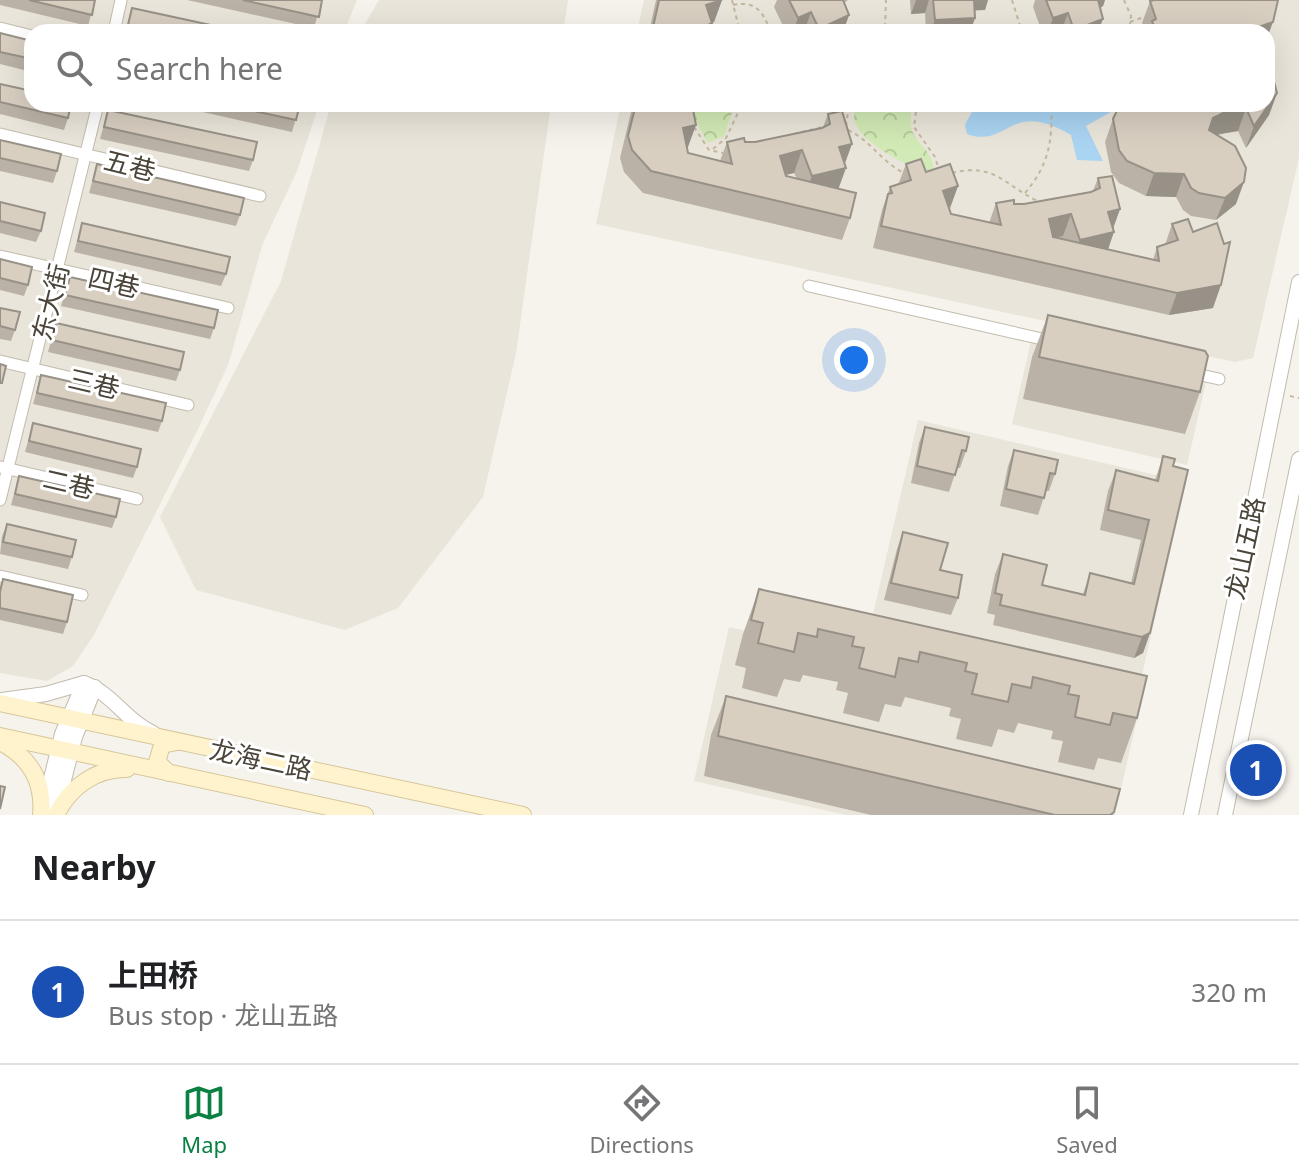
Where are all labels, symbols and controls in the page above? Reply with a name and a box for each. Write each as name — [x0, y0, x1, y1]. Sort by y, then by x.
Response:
search box — [24, 24, 1275, 112]
icon: search — [52, 46, 96, 90]
text: Search here — [116, 48, 283, 89]
street label: 五巷 — [100, 141, 160, 189]
street label: 四巷 — [85, 259, 143, 305]
street label: 东大街 — [23, 260, 77, 344]
your location — [834, 340, 874, 380]
street label: 三巷 — [65, 360, 123, 406]
street label: 二巷 — [40, 460, 98, 506]
street label: 龙山五路 — [1216, 493, 1272, 603]
street label: 龙海二路 — [206, 731, 316, 787]
pin: 1 — [1230, 740, 1282, 800]
text: Nearby — [32, 844, 156, 890]
text: 上田桥 — [108, 954, 198, 995]
text: 1 — [51, 974, 65, 1010]
text: 320 m — [1191, 974, 1267, 1010]
text: Bus stop · 龙山五路 — [108, 997, 338, 1033]
tab: Map — [181, 1081, 227, 1159]
tab: Directions — [589, 1081, 694, 1159]
tab: Saved — [1056, 1081, 1118, 1159]

